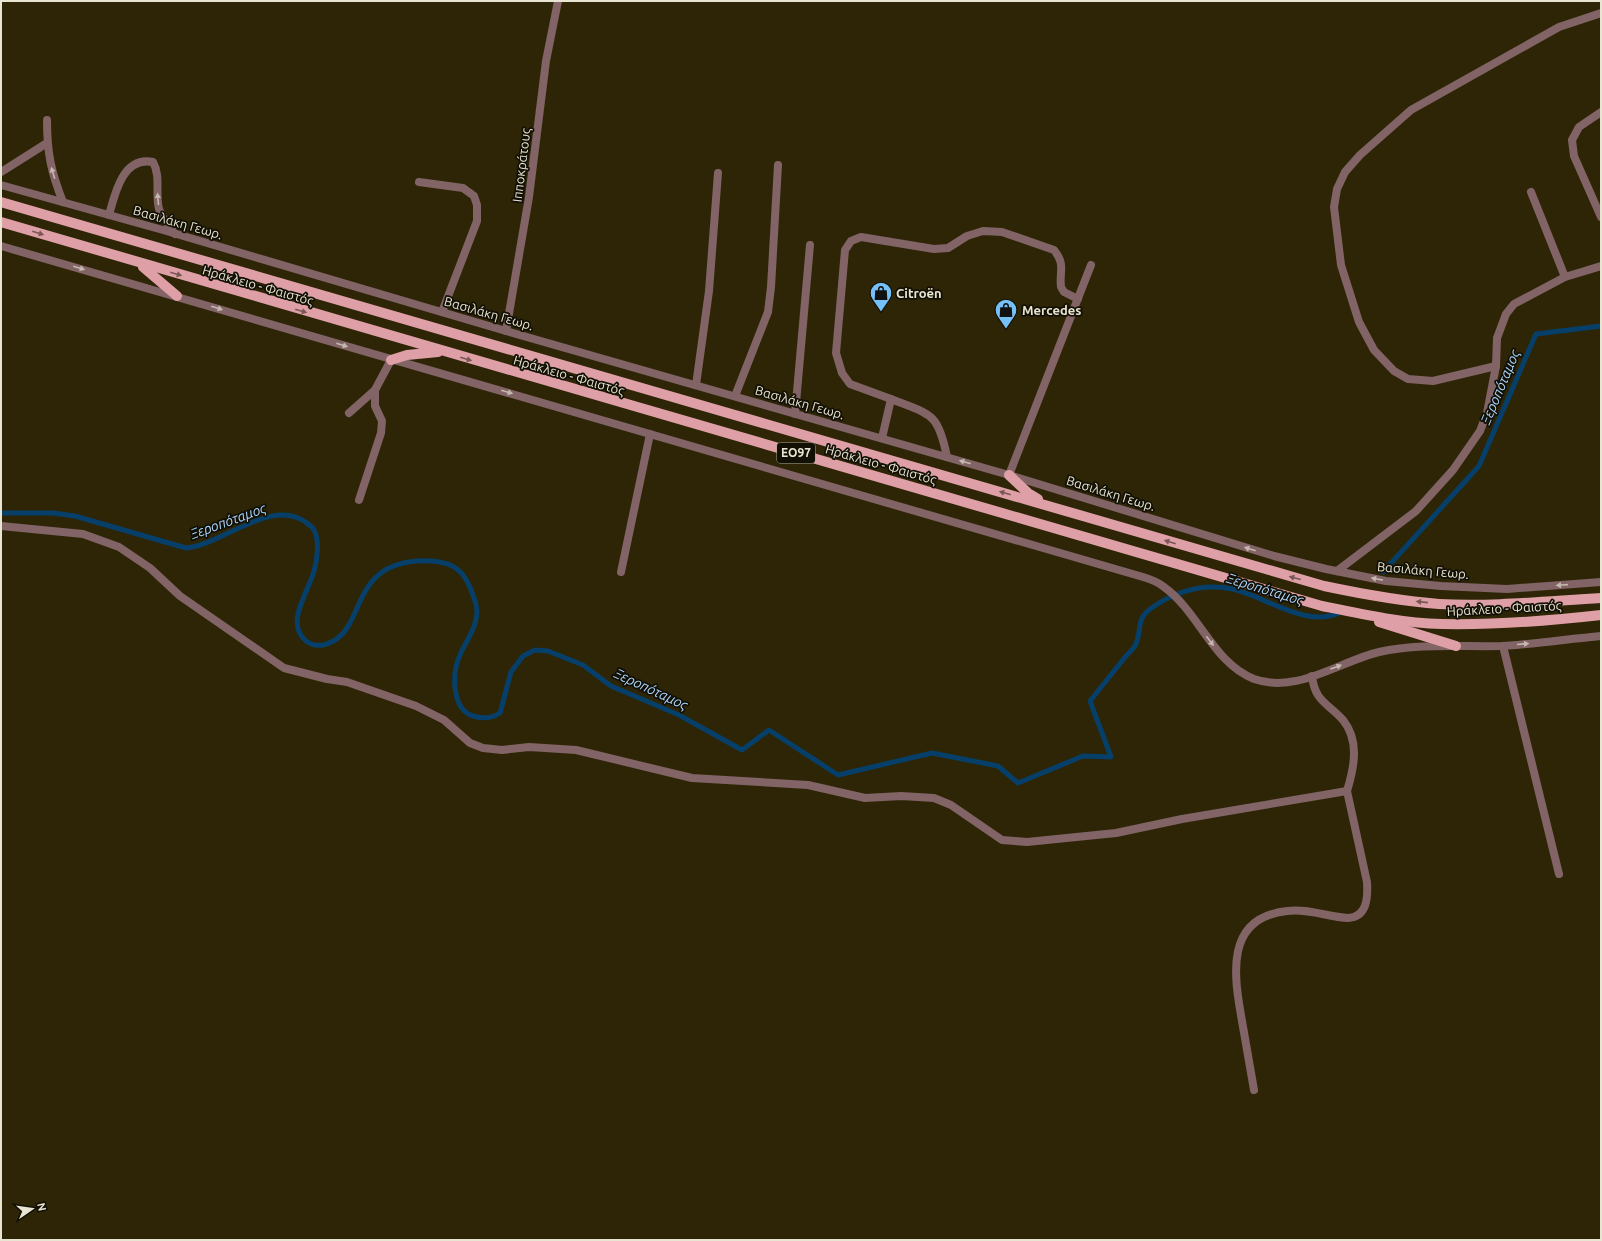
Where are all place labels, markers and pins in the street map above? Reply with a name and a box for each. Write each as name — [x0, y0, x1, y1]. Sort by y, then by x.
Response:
shop icon: Citroën — [868, 280, 894, 313]
place label: Citroën — [896, 286, 942, 300]
shop icon: Mercedes — [993, 297, 1019, 330]
place label: Mercedes — [1022, 303, 1081, 317]

